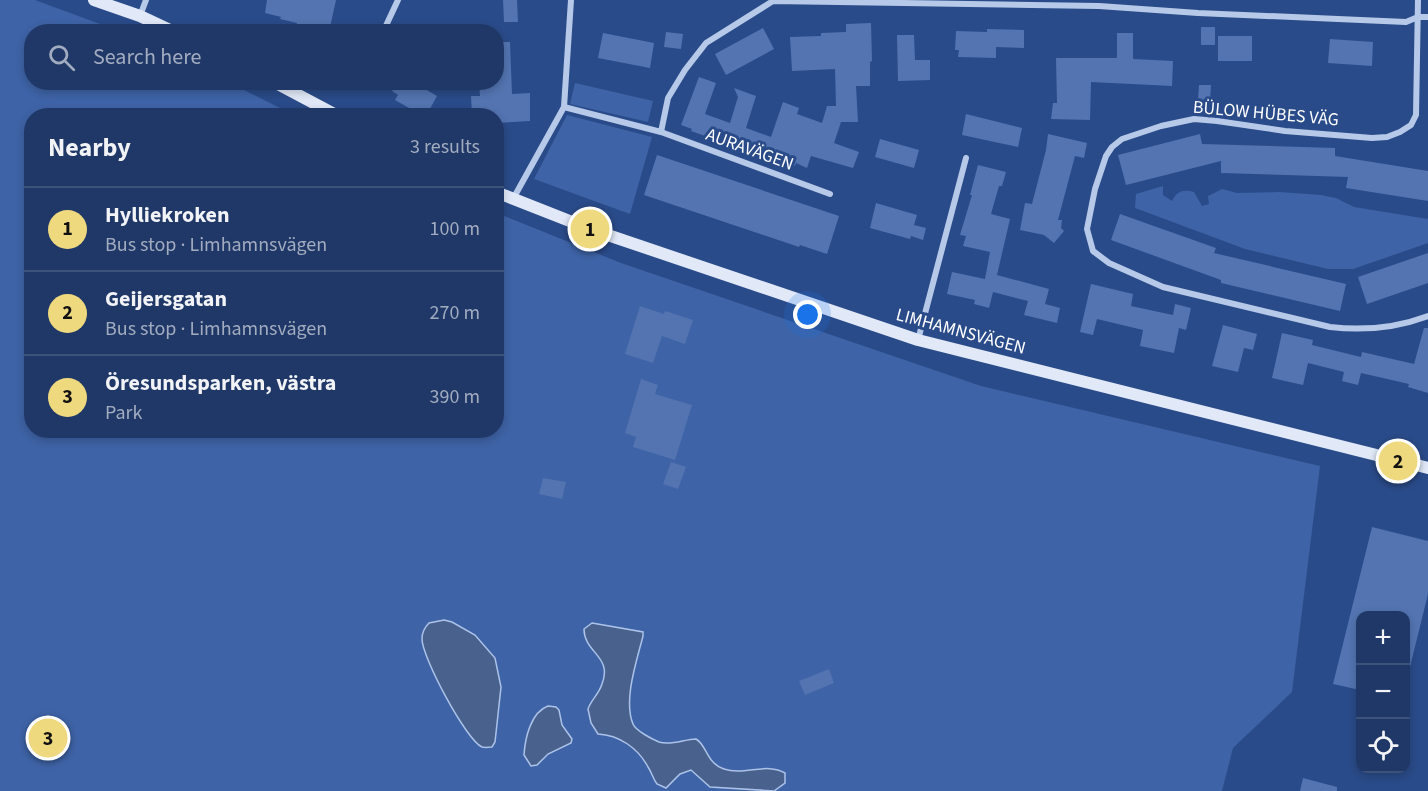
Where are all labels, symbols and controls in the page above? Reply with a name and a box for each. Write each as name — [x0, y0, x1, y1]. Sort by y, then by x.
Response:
search box — [24, 24, 504, 90]
icon: search — [45, 41, 78, 74]
text: Search here — [93, 41, 201, 73]
street label: BÜLOW HÜBES VÄG — [1192, 95, 1340, 132]
street label: AURAVÄGEN — [702, 122, 797, 177]
text: Nearby — [48, 129, 131, 166]
text: 3 results — [410, 133, 480, 161]
text: Hylliekroken — [105, 199, 230, 231]
pin: 1 — [570, 206, 610, 252]
text: 1 — [62, 215, 73, 243]
text: 100 m — [430, 215, 480, 243]
text: Bus stop · Limhamnsvägen — [105, 231, 327, 259]
text: Geijersgatan — [105, 283, 227, 315]
text: 2 — [62, 299, 73, 327]
text: 270 m — [430, 299, 480, 327]
your location — [793, 300, 822, 329]
street label: LIMHAMNSVÄGEN — [893, 302, 1028, 361]
text: Bus stop · Limhamnsvägen — [105, 315, 327, 343]
text: Öresundsparken, västra — [105, 367, 336, 399]
text: 3 — [62, 383, 73, 411]
text: 390 m — [430, 383, 480, 411]
text: Park — [105, 399, 142, 427]
pin: 2 — [1378, 438, 1418, 484]
map controls — [1356, 611, 1410, 773]
button: + — [1356, 611, 1410, 665]
button: − — [1356, 665, 1410, 719]
pin: 3 — [28, 716, 68, 760]
button: locate — [1356, 719, 1410, 773]

